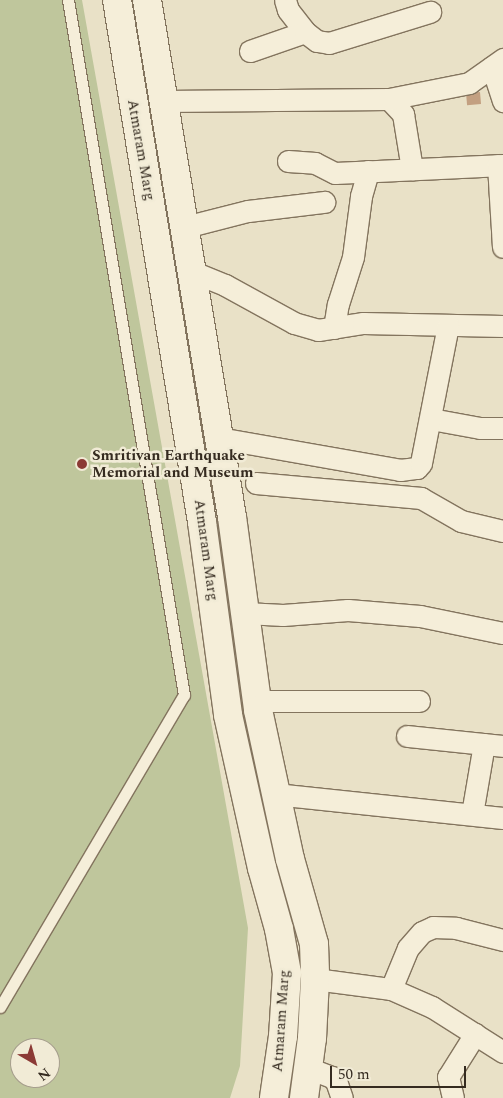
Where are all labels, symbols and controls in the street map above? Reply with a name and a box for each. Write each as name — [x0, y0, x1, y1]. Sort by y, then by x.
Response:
street label: Atmaram Marg — [123, 98, 159, 202]
place label: Smritivan Earthquake Memorial and Museum — [92, 446, 253, 481]
marker: Smritivan Earthquake Memorial and Museum — [76, 458, 88, 470]
street label: Atmaram Marg — [190, 498, 222, 602]
street label: Atmaram Marg — [268, 969, 294, 1073]
north arrow — [10, 1038, 60, 1088]
scale bar — [333, 1056, 469, 1088]
text: N — [33, 1063, 55, 1086]
text: 50 m — [338, 1063, 370, 1086]

